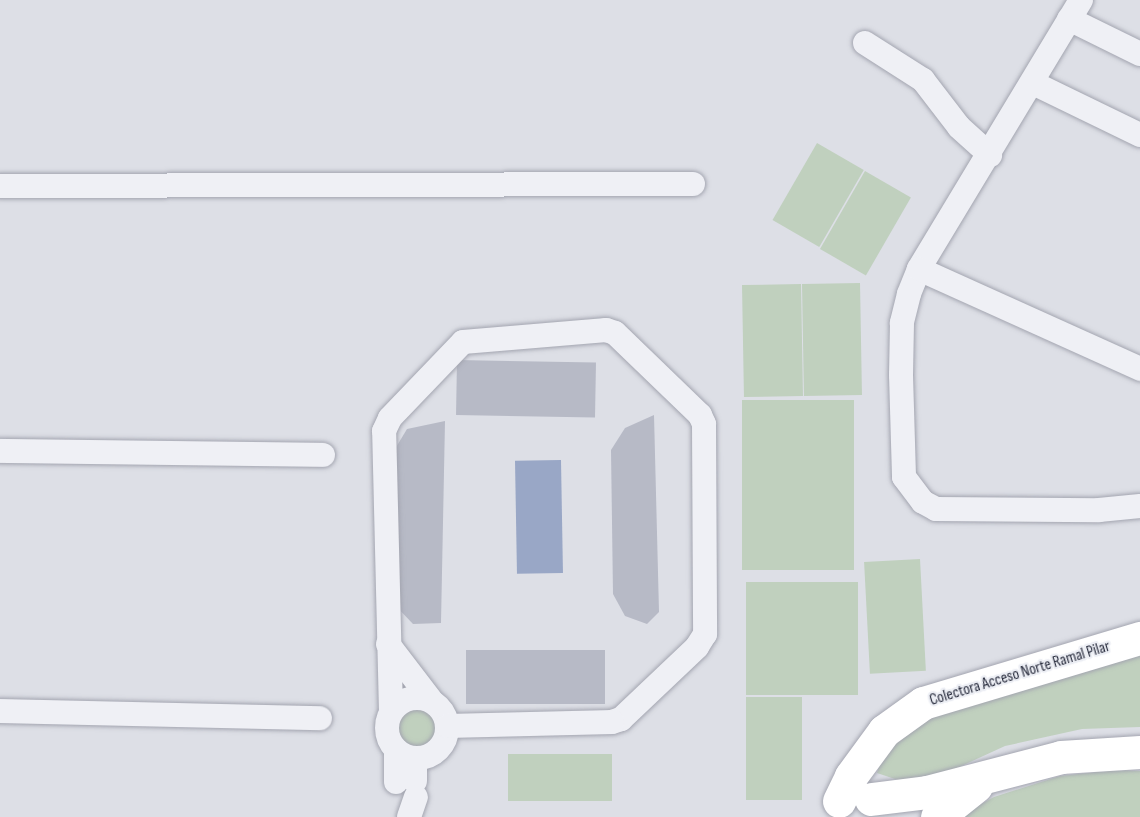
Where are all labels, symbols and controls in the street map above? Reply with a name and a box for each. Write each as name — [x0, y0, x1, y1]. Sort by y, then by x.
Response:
street label: Colectora Acceso Norte Ramal Pilar — [928, 637, 1112, 711]

